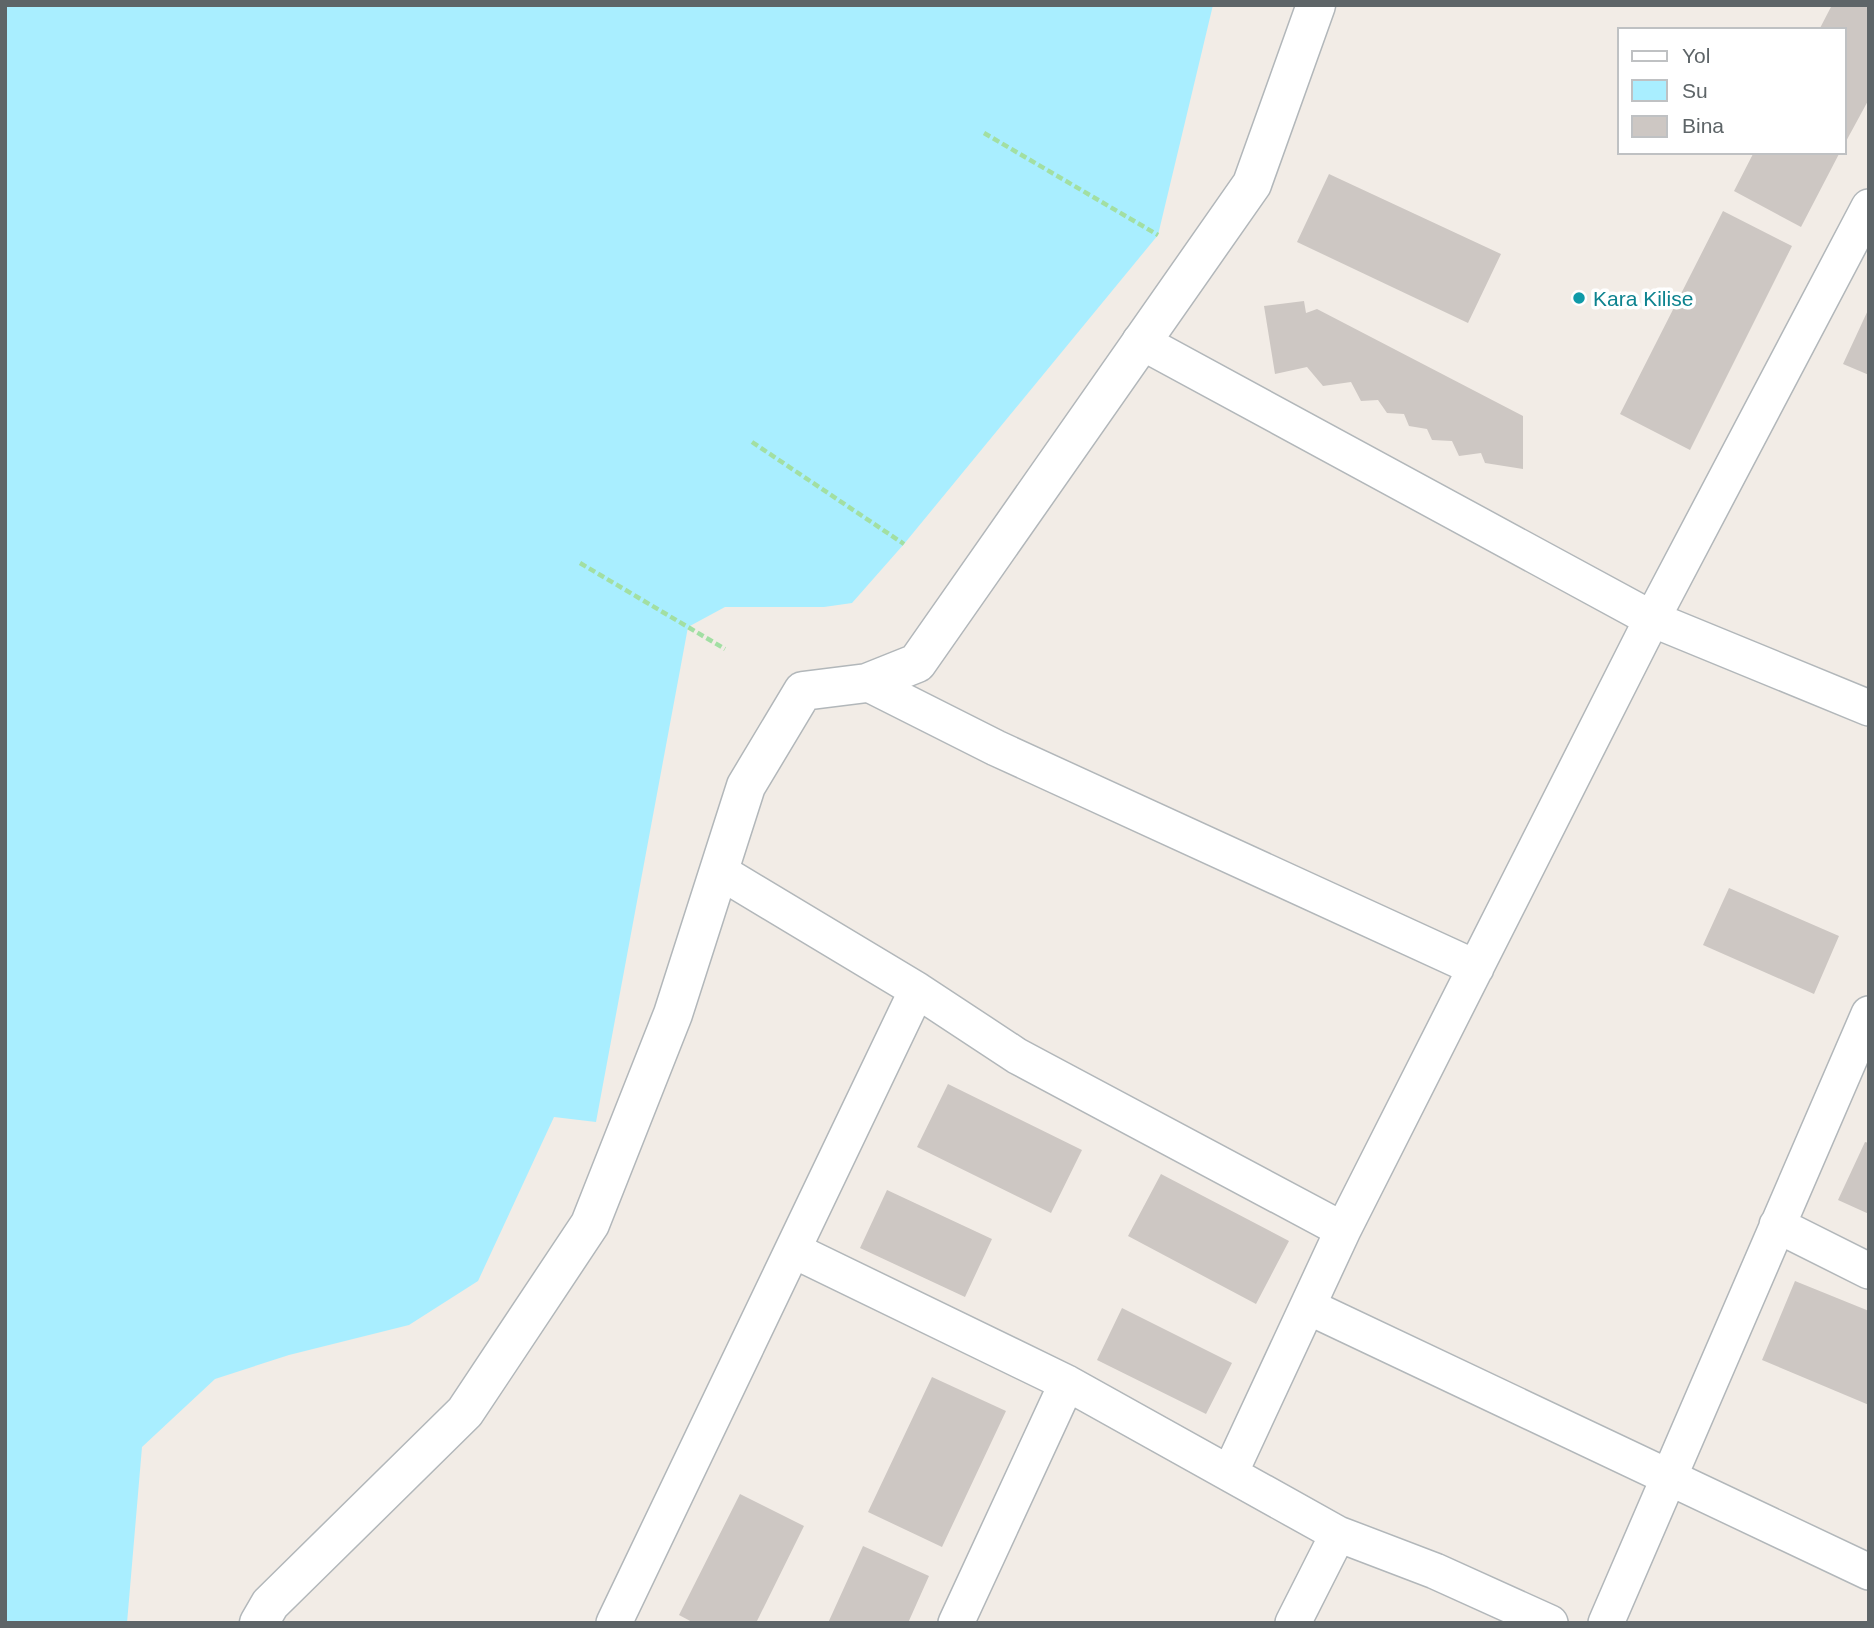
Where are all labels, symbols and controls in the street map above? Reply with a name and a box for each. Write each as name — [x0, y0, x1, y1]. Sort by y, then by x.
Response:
legend — [1618, 28, 1846, 154]
text: Yol — [1682, 44, 1710, 67]
text: Su — [1682, 79, 1708, 102]
text: Bina — [1682, 114, 1724, 137]
place label: Kara Kilise — [1593, 287, 1693, 310]
marker: Kara Kilise — [1571, 290, 1587, 306]

